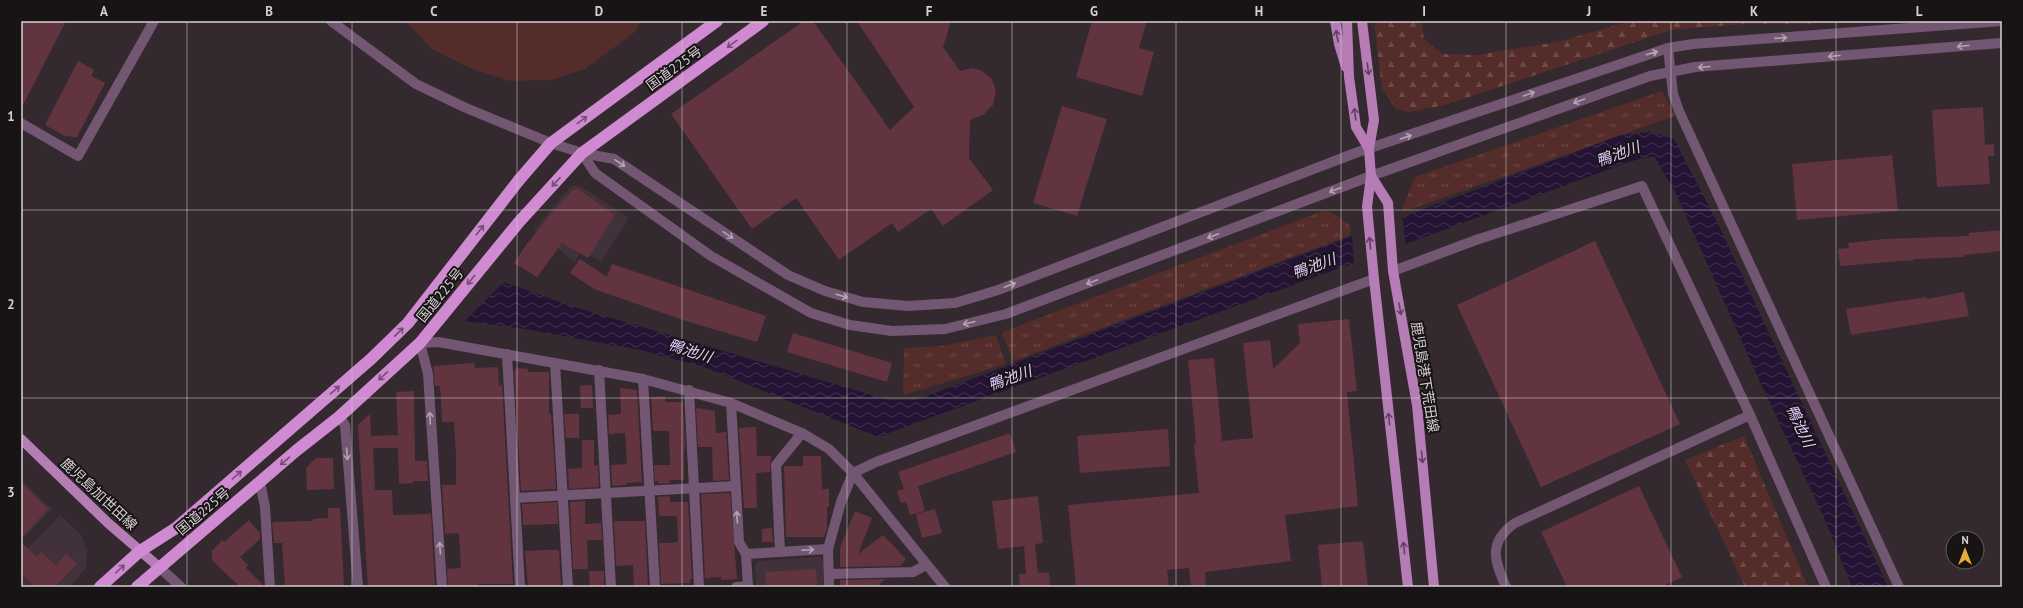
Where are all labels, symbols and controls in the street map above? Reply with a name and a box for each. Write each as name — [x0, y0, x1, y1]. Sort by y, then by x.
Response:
text: A — [100, 3, 108, 20]
text: B — [265, 3, 273, 20]
text: C — [430, 3, 438, 20]
text: D — [595, 3, 603, 20]
text: E — [761, 3, 768, 20]
text: F — [926, 3, 933, 20]
text: G — [1090, 3, 1098, 20]
text: H — [1255, 3, 1263, 20]
text: I — [1422, 3, 1426, 20]
text: J — [1586, 3, 1591, 20]
text: K — [1750, 3, 1758, 20]
text: L — [1916, 3, 1923, 20]
one-way arrow — [1333, 29, 1341, 42]
one-way arrow — [1774, 34, 1787, 41]
one-way arrow — [727, 40, 738, 48]
street label: 国道225号 — [642, 42, 706, 94]
one-way arrow — [1957, 42, 1970, 49]
one-way arrow — [1645, 49, 1658, 56]
one-way arrow — [1828, 53, 1841, 60]
one-way arrow — [1364, 62, 1372, 75]
one-way arrow — [1698, 63, 1711, 70]
one-way arrow — [1522, 90, 1534, 98]
one-way arrow — [1573, 97, 1585, 105]
text: 1 — [7, 108, 15, 125]
one-way arrow — [1351, 108, 1358, 121]
one-way arrow — [576, 116, 587, 124]
one-way arrow — [1399, 133, 1412, 140]
water label: 鴨池川 — [1593, 136, 1644, 170]
one-way arrow — [614, 159, 625, 167]
one-way arrow — [551, 177, 561, 187]
one-way arrow — [1329, 187, 1341, 195]
one-way arrow — [476, 225, 484, 236]
one-way arrow — [722, 231, 733, 239]
one-way arrow — [1208, 233, 1220, 241]
one-way arrow — [1367, 237, 1374, 250]
water label: 鴨池川 — [1289, 248, 1340, 282]
street label: 国道225号 — [413, 264, 467, 326]
one-way arrow — [467, 275, 476, 286]
one-way arrow — [1086, 278, 1098, 286]
one-way arrow — [1003, 281, 1015, 289]
one-way arrow — [835, 293, 848, 300]
text: 2 — [7, 296, 15, 313]
one-way arrow — [1396, 302, 1404, 315]
one-way arrow — [962, 320, 975, 328]
street label: 鹿児島港下荒田線 — [1407, 320, 1443, 434]
one-way arrow — [394, 327, 404, 337]
water label: 鴨池川 — [666, 335, 716, 367]
water label: 鴨池川 — [985, 360, 1036, 394]
one-way arrow — [379, 371, 389, 380]
one-way arrow — [330, 386, 340, 395]
water label: 鴨池川 — [1782, 401, 1819, 452]
one-way arrow — [427, 412, 434, 425]
one-way arrow — [1385, 413, 1393, 426]
one-way arrow — [344, 447, 351, 460]
one-way arrow — [1418, 450, 1426, 463]
street label: 鹿児島加世田線 — [57, 454, 141, 534]
one-way arrow — [280, 456, 290, 465]
one-way arrow — [231, 471, 242, 480]
street label: 国道225号 — [172, 483, 234, 539]
text: 3 — [7, 484, 15, 501]
one-way arrow — [734, 511, 741, 524]
north arrow — [1945, 530, 1985, 570]
text: N — [1961, 533, 1969, 547]
one-way arrow — [436, 542, 443, 555]
one-way arrow — [1400, 542, 1408, 555]
one-way arrow — [801, 547, 814, 554]
one-way arrow — [115, 564, 125, 574]

